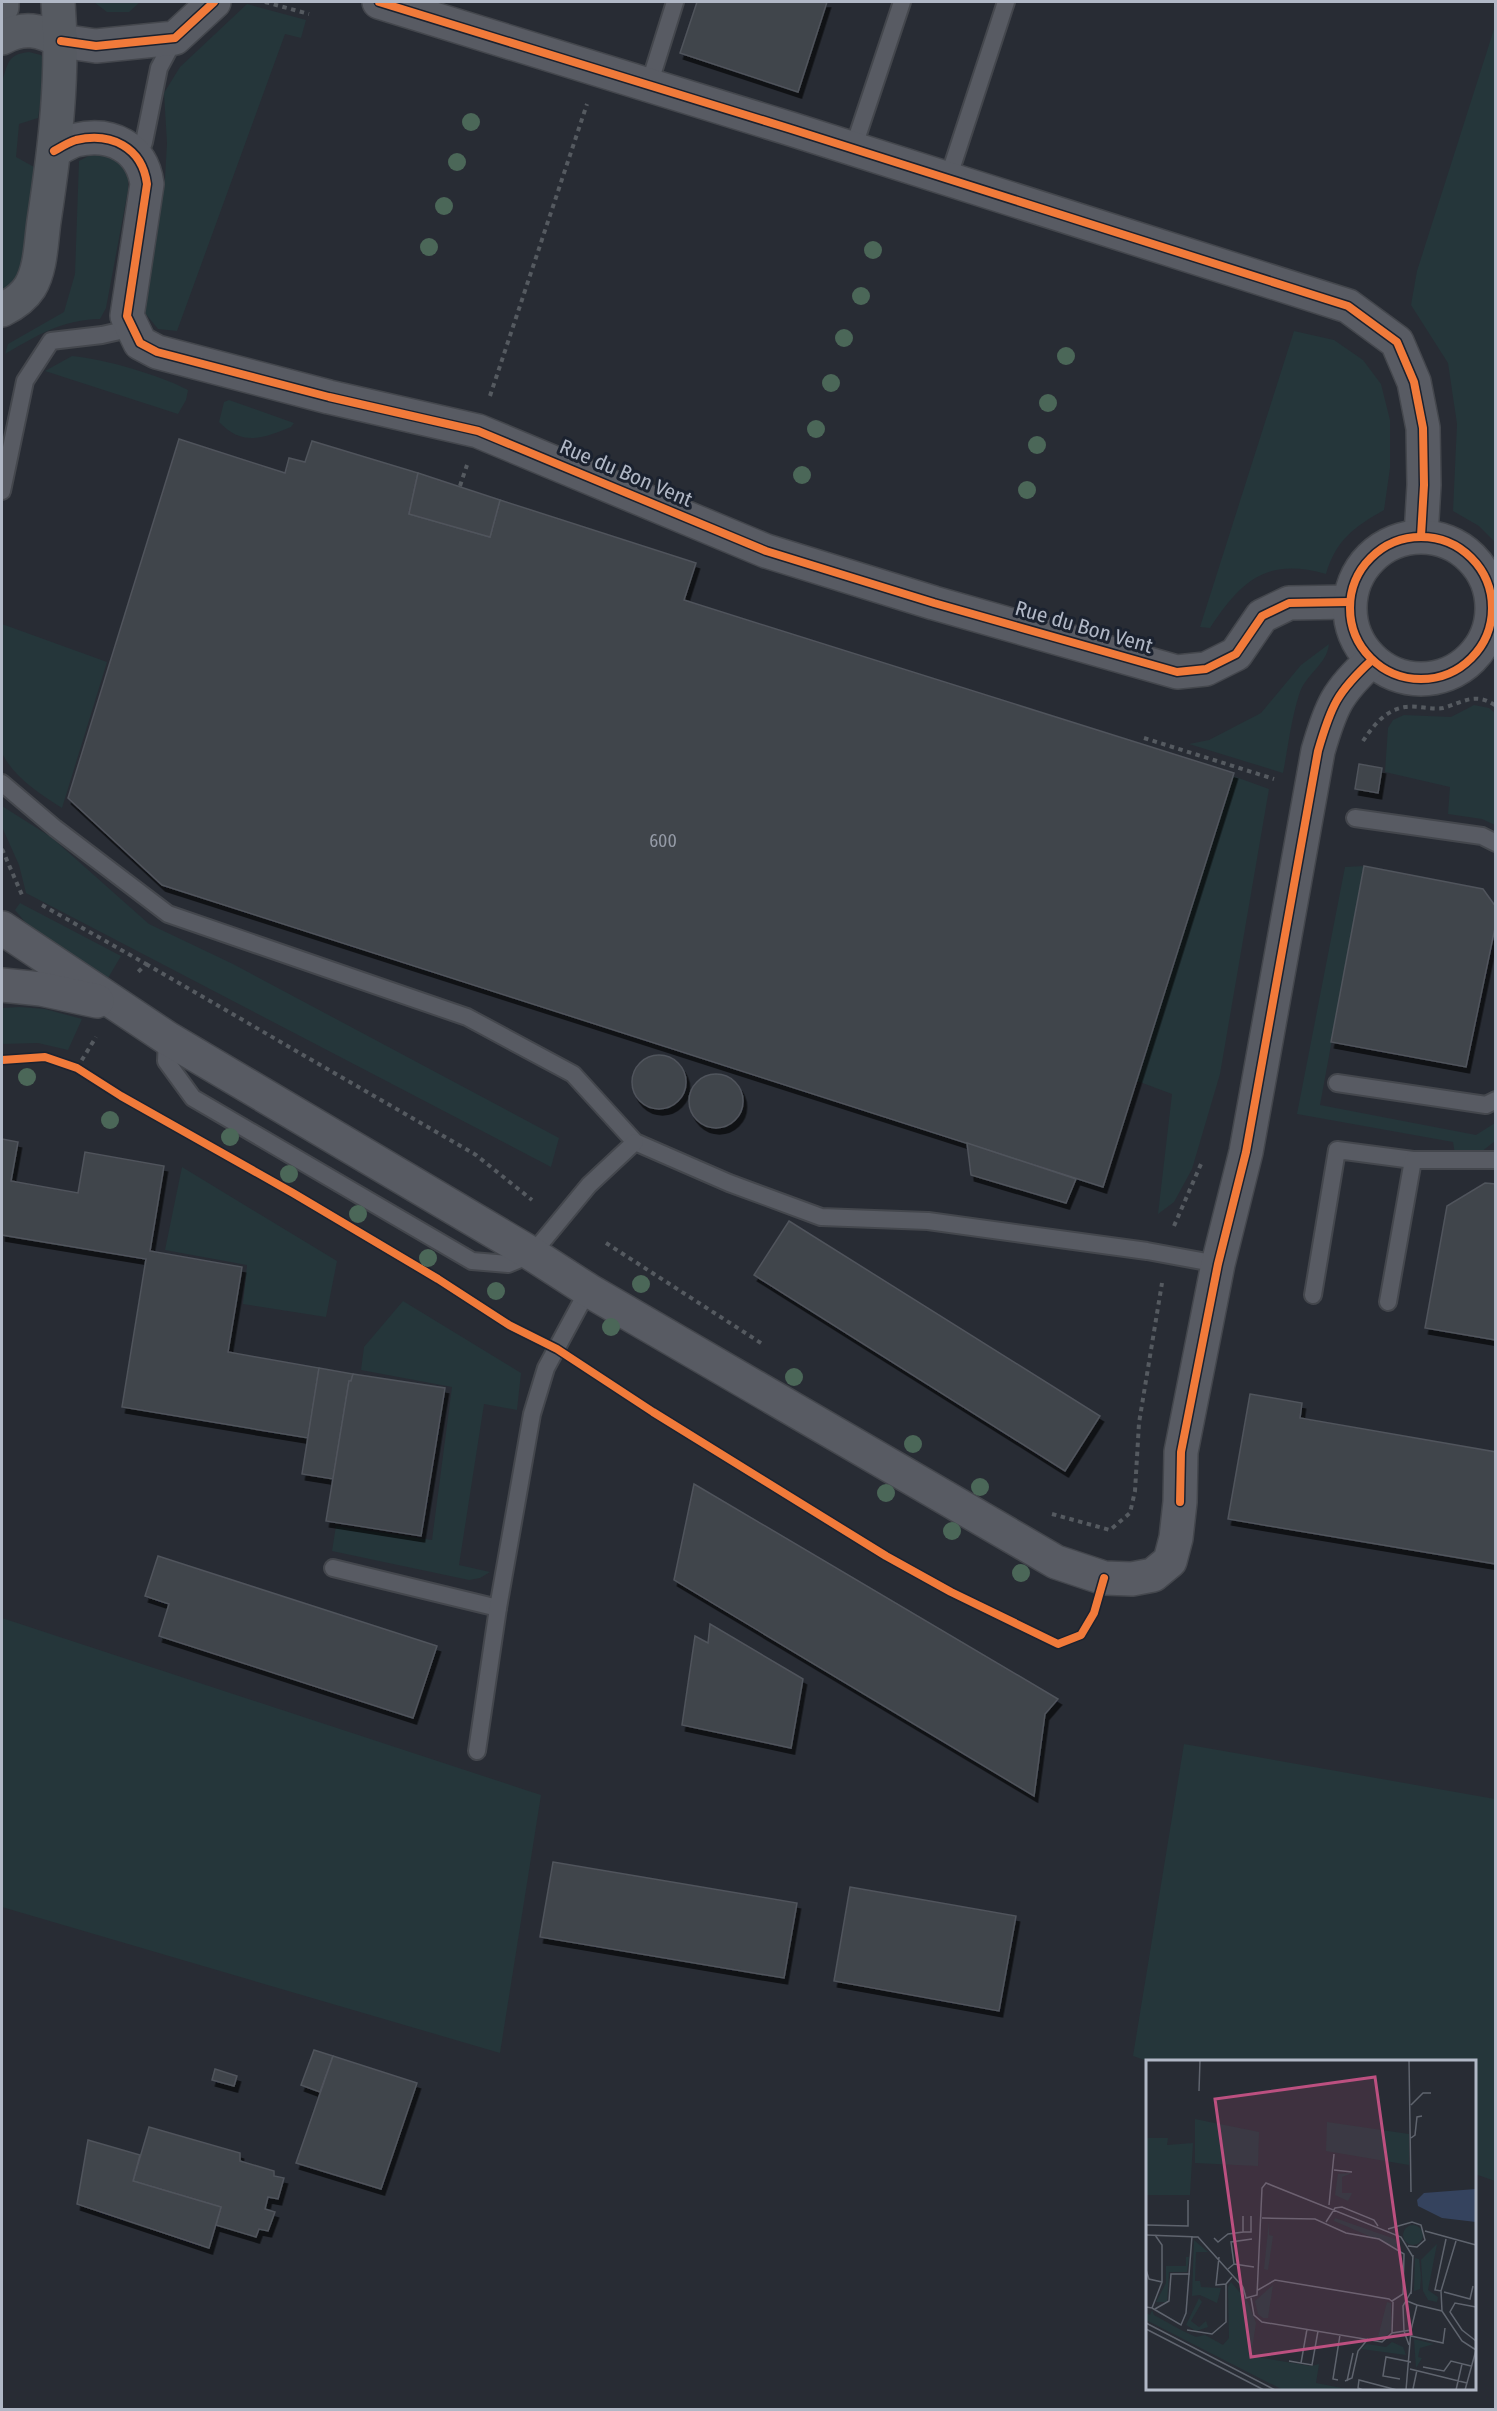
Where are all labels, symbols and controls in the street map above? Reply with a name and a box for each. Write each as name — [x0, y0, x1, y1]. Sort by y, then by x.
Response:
street label: Rue du Bon Vent — [556, 433, 697, 513]
street label: Rue du Bon Vent — [1012, 595, 1156, 659]
house number: 600 — [649, 830, 677, 852]
inset map — [1146, 2060, 1476, 2390]

